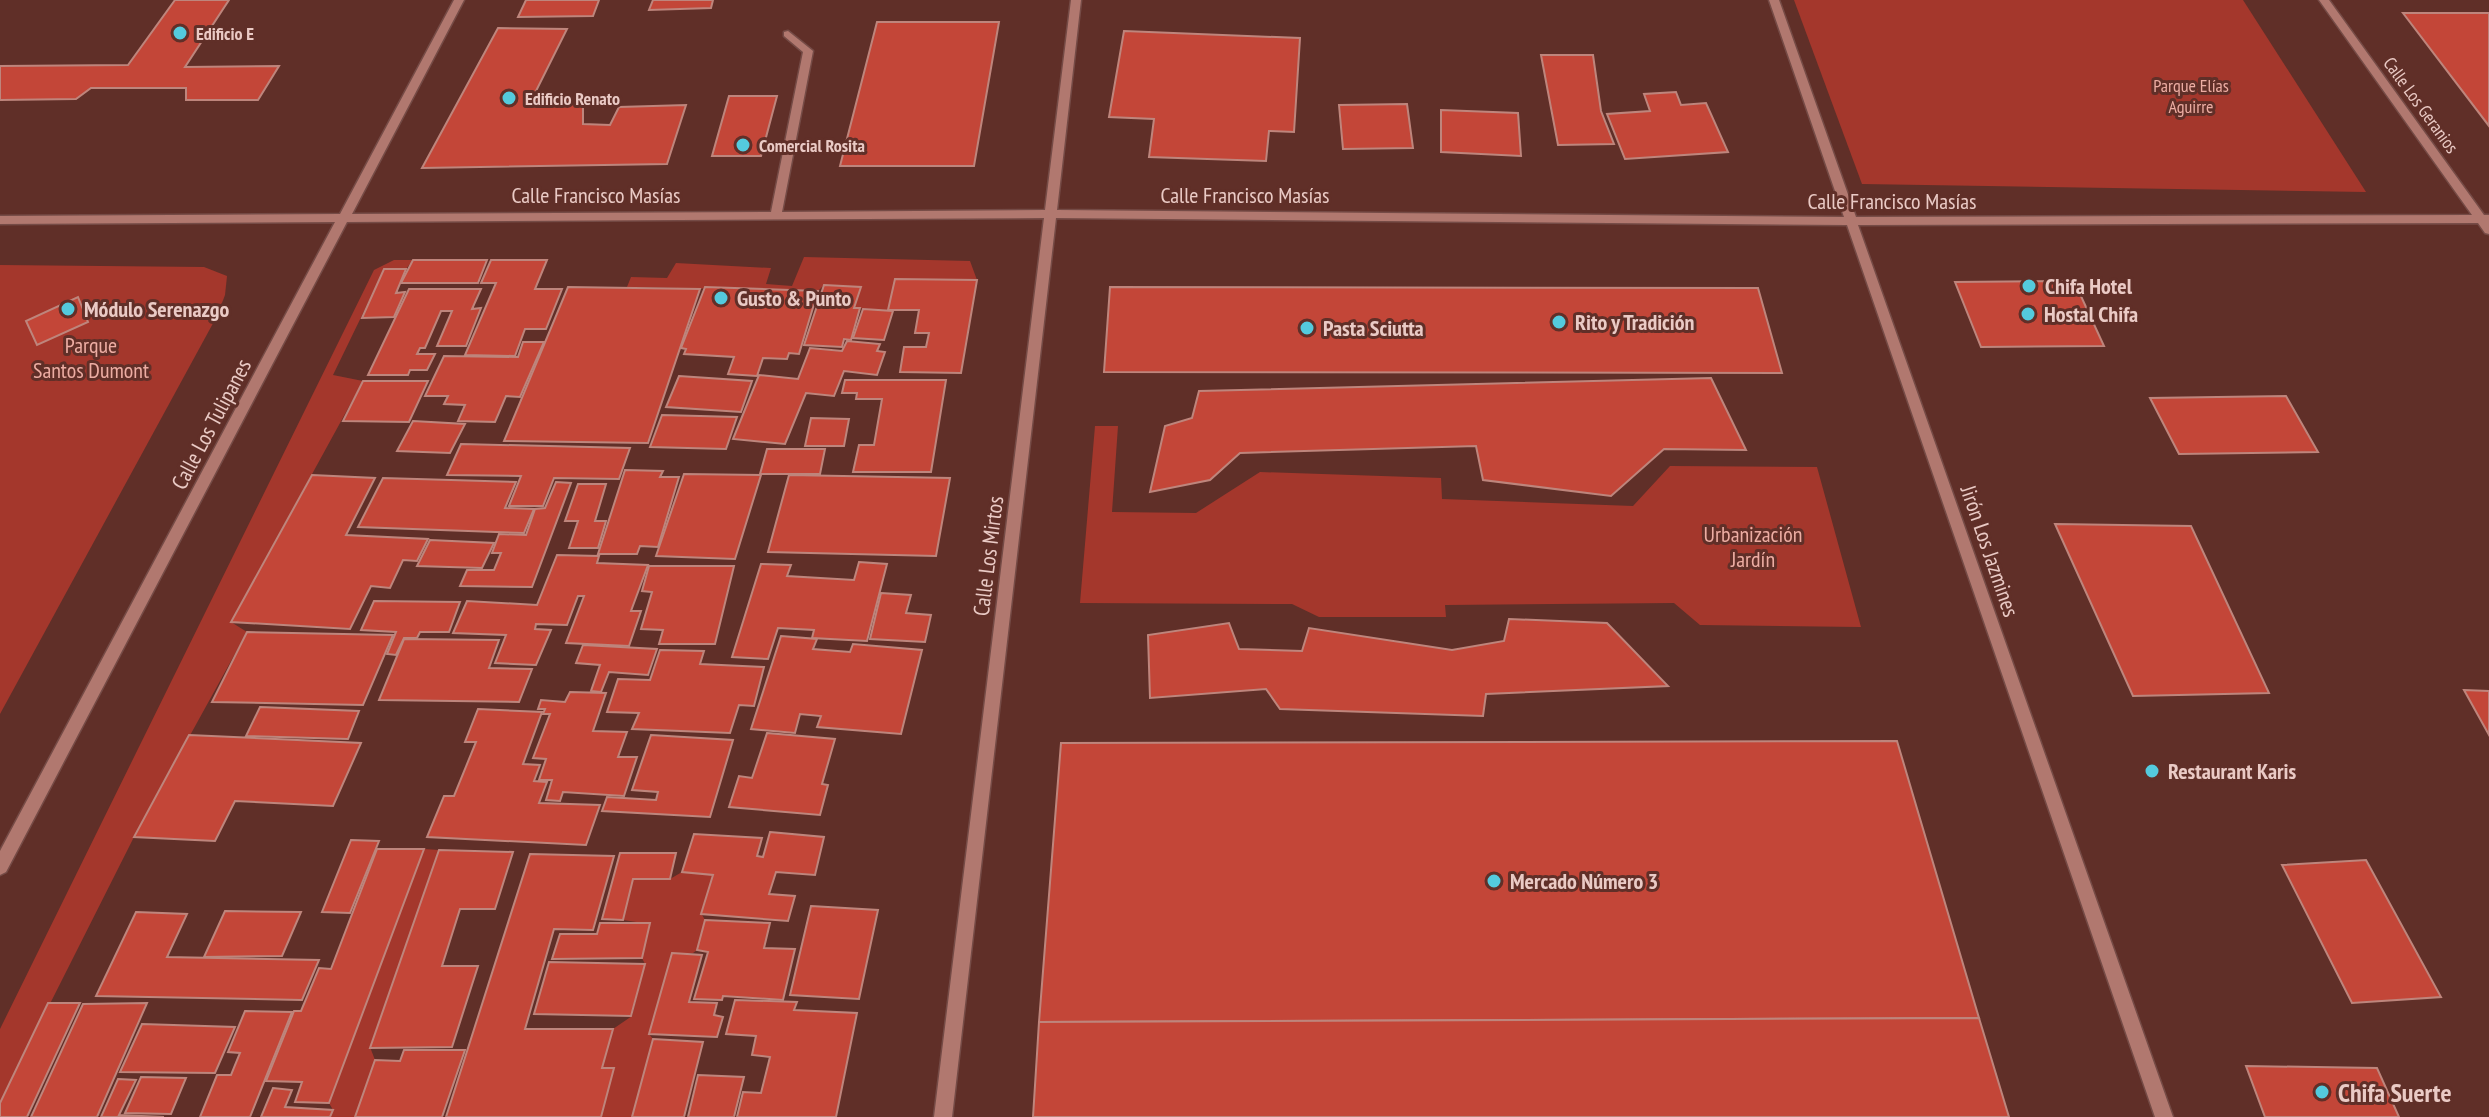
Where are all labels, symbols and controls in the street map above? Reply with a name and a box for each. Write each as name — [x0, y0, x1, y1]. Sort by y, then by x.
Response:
place label: Edificio E — [196, 22, 254, 45]
marker: Edificio E — [171, 24, 189, 42]
street label: Calle Los Geranios — [2378, 52, 2464, 158]
park label: Parque Elías Aguirre — [2153, 74, 2229, 118]
place label: Edificio Renato — [525, 87, 620, 110]
marker: Edificio Renato — [500, 89, 518, 107]
place label: Comercial Rosita — [759, 134, 865, 157]
marker: Comercial Rosita — [734, 136, 752, 154]
street label: Calle Francisco Masías — [511, 181, 681, 209]
street label: Calle Francisco Masías — [1160, 181, 1330, 209]
street label: Calle Francisco Masías — [1807, 187, 1977, 215]
place label: Chifa Hotel — [2045, 272, 2133, 300]
marker: Chifa Hotel — [2020, 277, 2038, 295]
place label: Gusto & Punto — [737, 284, 852, 312]
marker: Gusto & Punto — [712, 289, 730, 307]
place label: Módulo Serenazgo — [84, 295, 230, 323]
marker: Módulo Serenazgo — [59, 300, 77, 318]
place label: Hostal Chifa — [2044, 300, 2138, 328]
marker: Hostal Chifa — [2019, 305, 2037, 323]
place label: Rito y Tradición — [1575, 308, 1695, 336]
marker: Rito y Tradición — [1550, 313, 1568, 331]
place label: Pasta Sciutta — [1323, 314, 1424, 342]
marker: Pasta Sciutta — [1298, 319, 1316, 337]
park label: Parque Santos Dumont — [33, 331, 149, 384]
street label: Calle Los Tulipanes — [165, 354, 257, 494]
street label: Jirón Los Jazmines — [1954, 481, 2026, 620]
street label: Calle Los Mirtos — [967, 494, 1009, 618]
park label: Urbanización Jardín — [1704, 520, 1802, 573]
place label: Restaurant Karis — [2168, 757, 2297, 785]
marker: Restaurant Karis — [2143, 762, 2161, 780]
place label: Mercado Número 3 — [1510, 867, 1658, 895]
marker: Mercado Número 3 — [1485, 872, 1503, 890]
place label: Chifa Suerte — [2338, 1076, 2452, 1109]
marker: Chifa Suerte — [2313, 1083, 2331, 1101]

